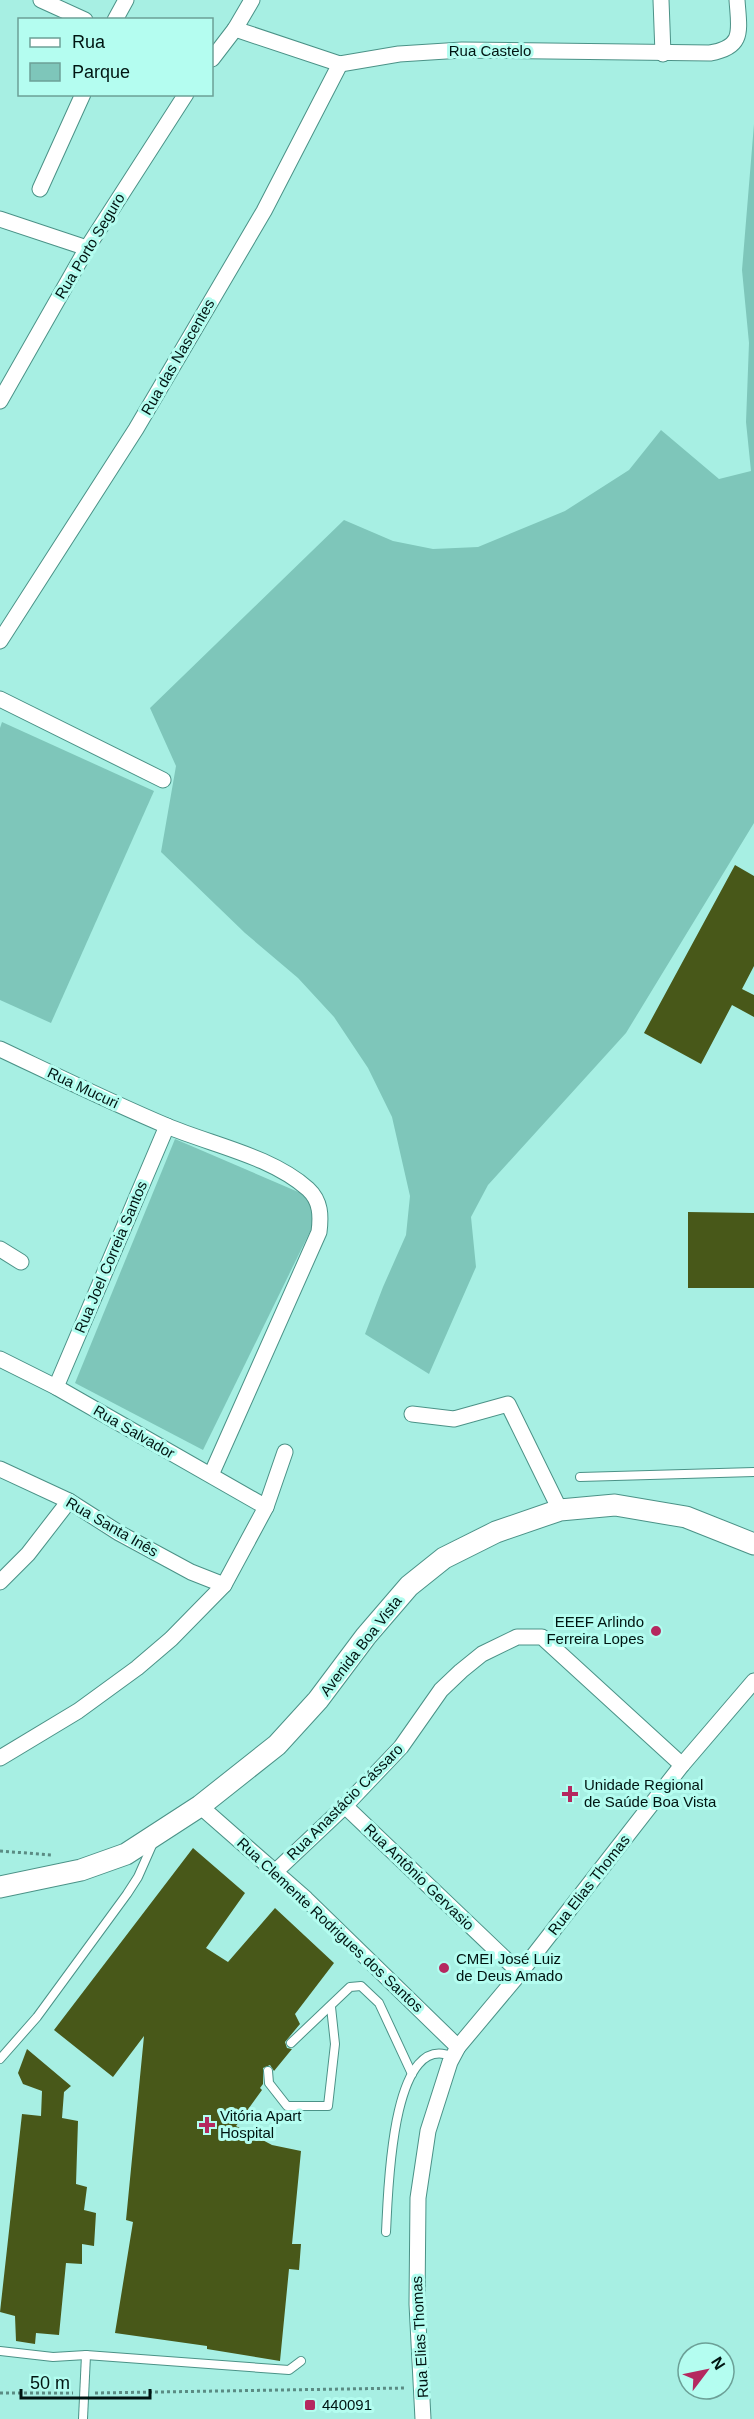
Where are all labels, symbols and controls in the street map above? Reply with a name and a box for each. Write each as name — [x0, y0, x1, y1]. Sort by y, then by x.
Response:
legend — [18, 18, 213, 96]
text: Rua — [72, 32, 106, 52]
street label: Rua Castelo — [449, 42, 531, 59]
text: Parque — [72, 62, 130, 82]
street label: Rua Porto Seguro — [51, 190, 128, 302]
street label: Rua das Nascentes — [137, 296, 218, 418]
street label: Rua Mucuri — [45, 1064, 122, 1111]
street label: Rua Joel Correia Santos — [71, 1178, 150, 1335]
street label: Rua Salvador — [91, 1401, 178, 1462]
street label: Rua Santa Inês — [63, 1493, 161, 1560]
street label: Avenida Boa Vista — [316, 1592, 405, 1699]
place label: EEEF Arlindo Ferreira Lopes — [546, 1613, 644, 1647]
marker: EEEF Arlindo Ferreira Lopes — [649, 1624, 663, 1638]
street label: Rua Anastácio Cássaro — [283, 1740, 406, 1863]
place label: Unidade Regional de Saúde Boa Vista — [584, 1776, 717, 1810]
marker: Unidade Regional de Saúde Boa Vista — [561, 1785, 579, 1803]
street label: Rua Antônio Gervasio — [361, 1820, 478, 1933]
street label: Rua Elias Thomas — [544, 1831, 633, 1938]
street label: Rua Clemente Rodrigues dos Santos — [234, 1834, 427, 2015]
place label: CMEI José Luiz de Deus Amado — [456, 1950, 563, 1984]
marker: CMEI José Luiz de Deus Amado — [437, 1961, 451, 1975]
place label: Vitória Apart Hospital — [220, 2107, 302, 2141]
marker: Vitória Apart Hospital — [198, 2116, 216, 2134]
street label: Rua Elias Thomas — [408, 2276, 431, 2399]
north arrow — [676, 2341, 736, 2401]
text: N — [708, 2354, 729, 2373]
scale bar — [21, 2362, 150, 2400]
text: 50 m — [30, 2373, 70, 2393]
place label: 440091 — [322, 2396, 372, 2413]
marker: 440091 — [303, 2398, 317, 2412]

